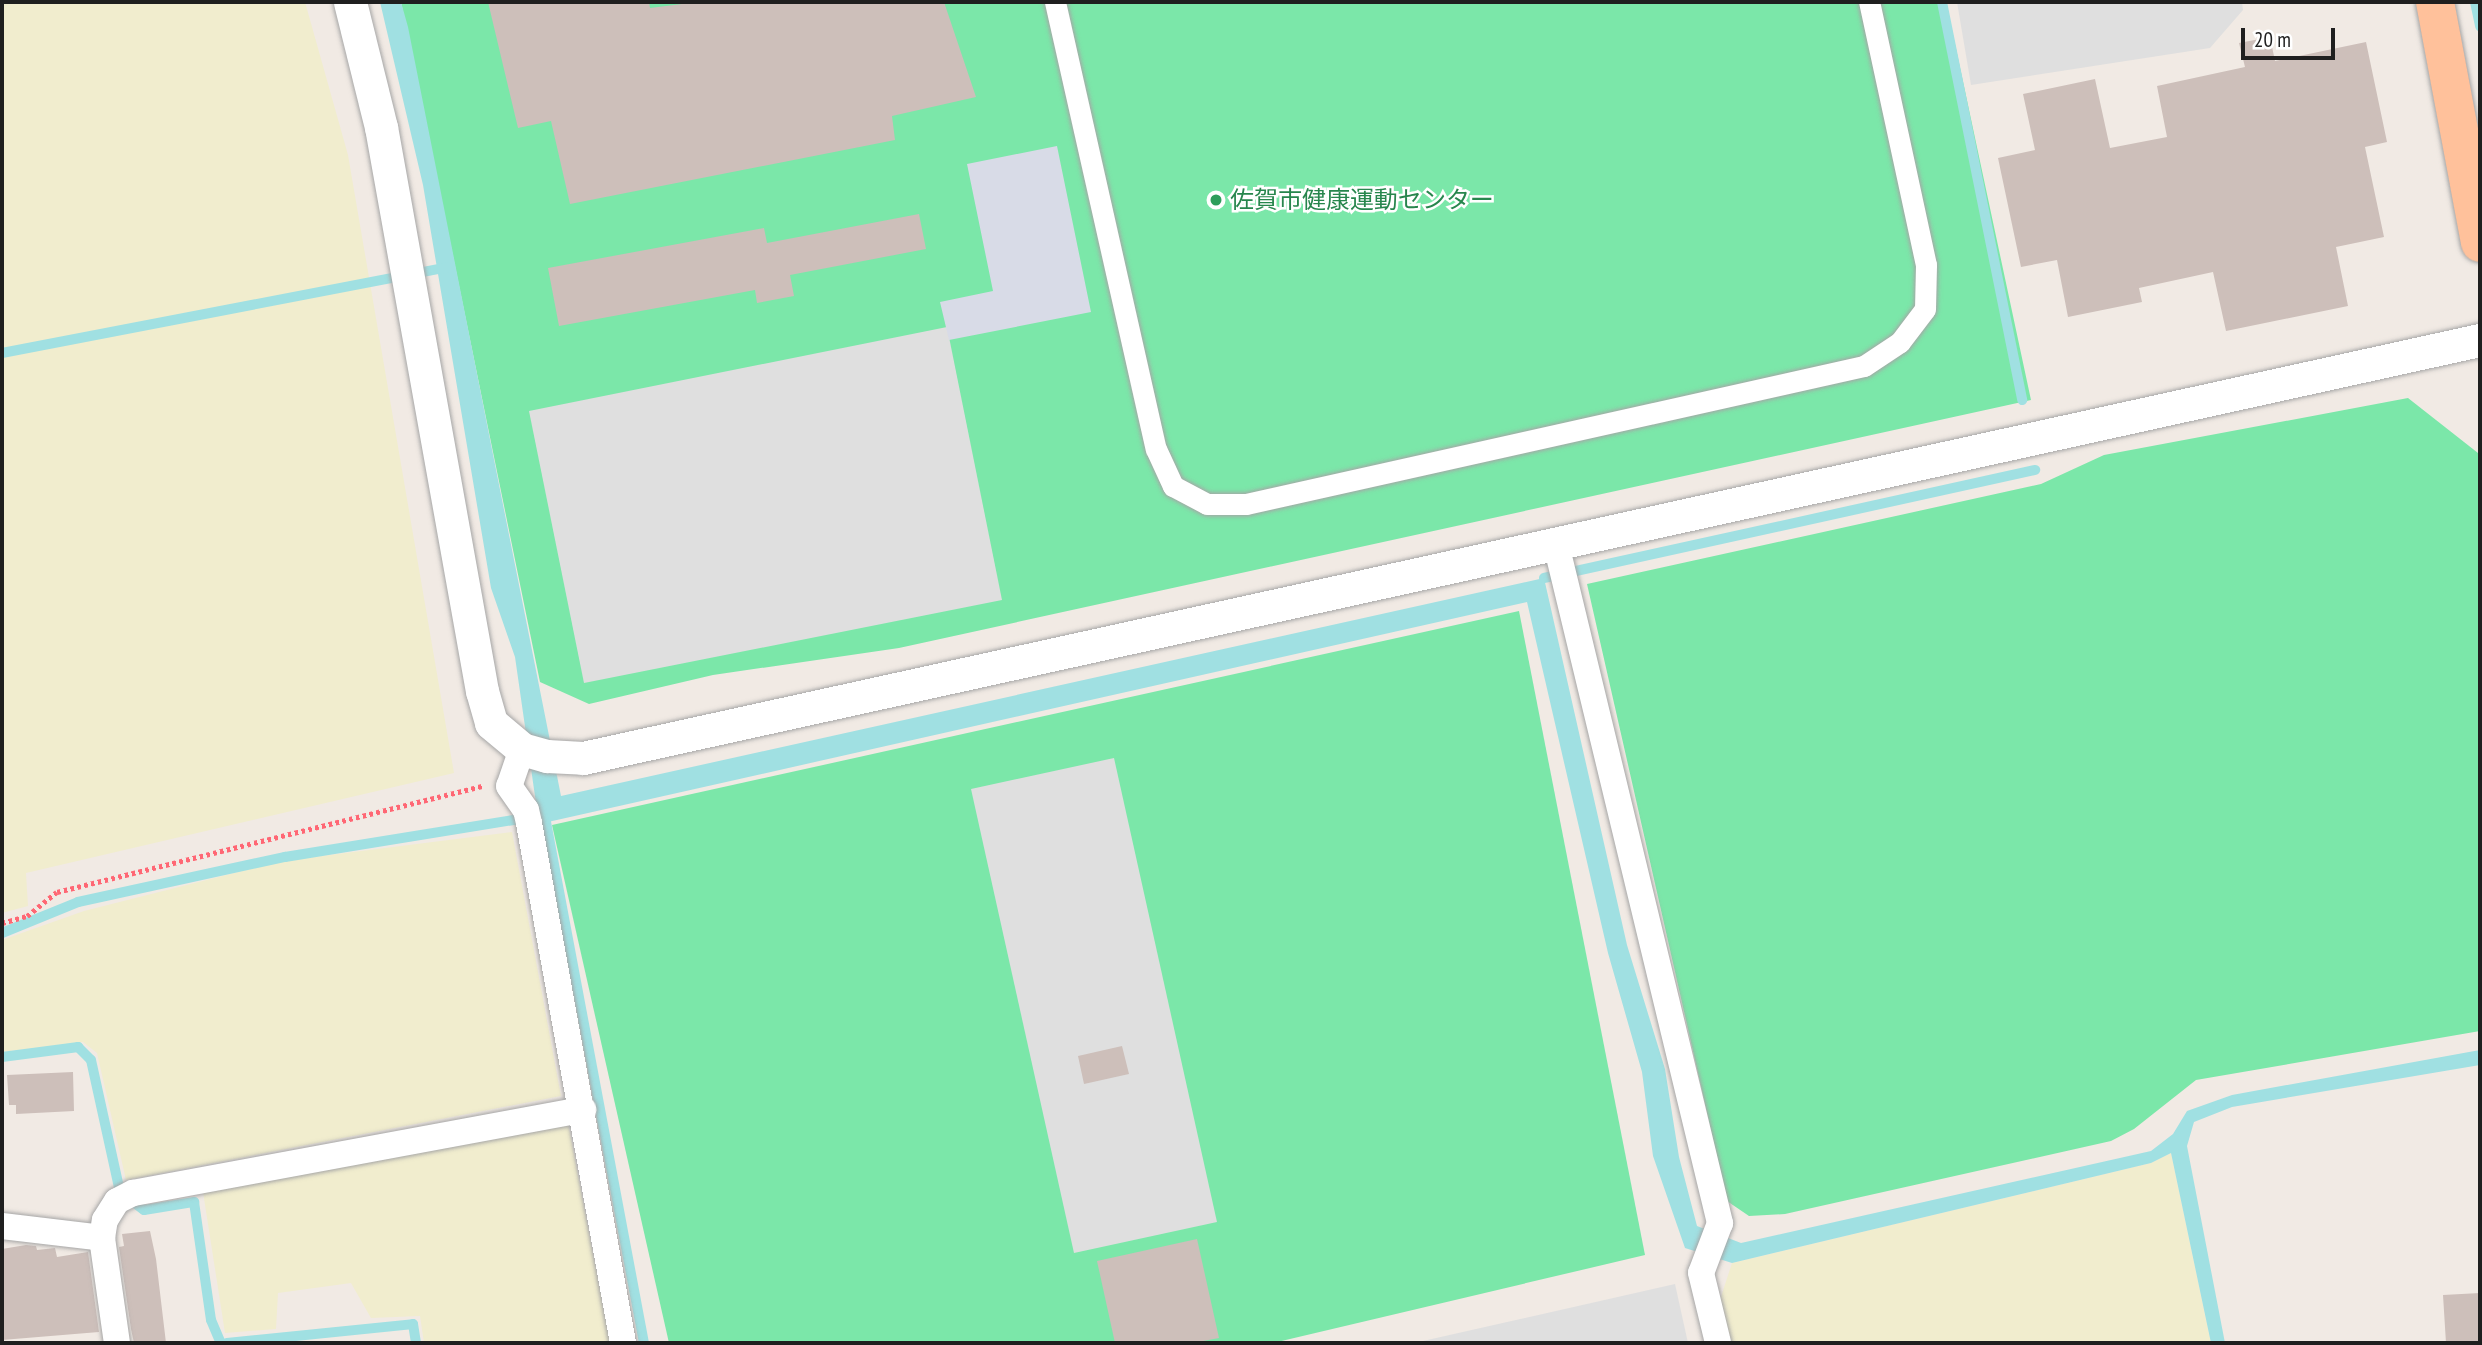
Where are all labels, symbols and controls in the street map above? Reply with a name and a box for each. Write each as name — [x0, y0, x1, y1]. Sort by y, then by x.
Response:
scale bar — [2244, 14, 2338, 58]
text: 20 m — [2254, 26, 2291, 53]
place label: 佐賀市健康運動センター — [1230, 186, 1494, 214]
marker: 佐賀市健康運動センター — [1208, 192, 1224, 208]

